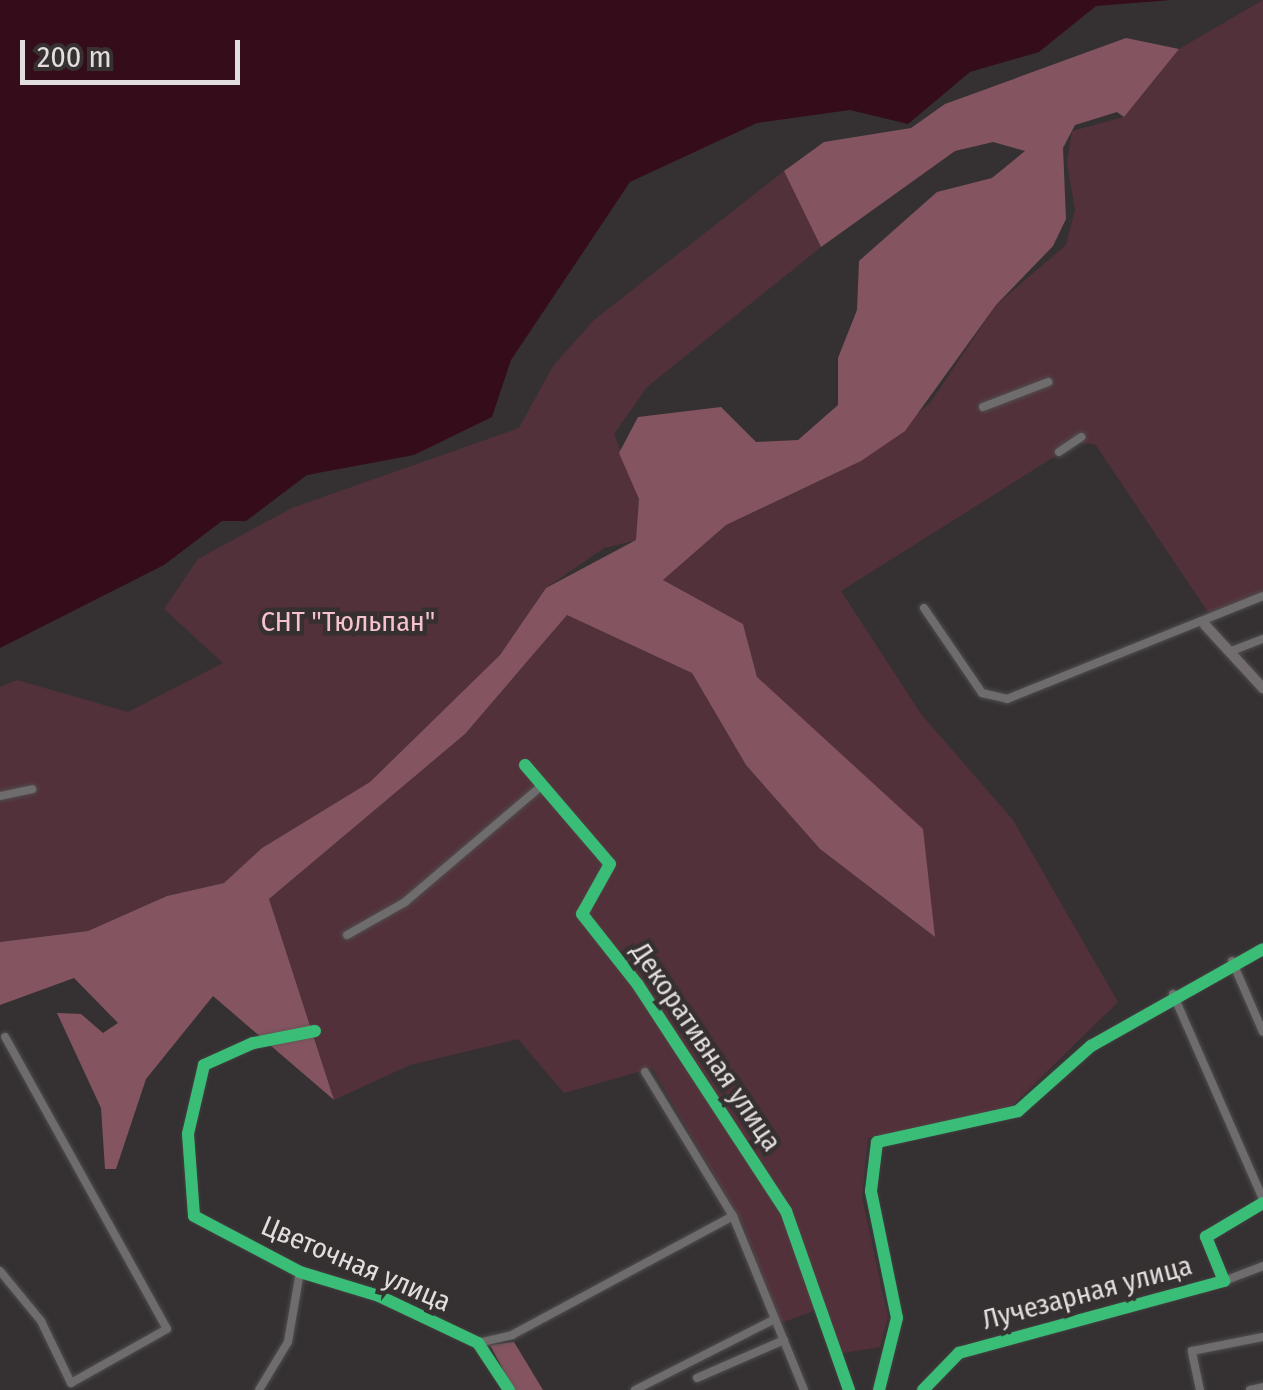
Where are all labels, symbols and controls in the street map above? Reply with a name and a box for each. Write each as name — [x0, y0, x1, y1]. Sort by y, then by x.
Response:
scale bar — [25, 20, 245, 82]
text: 200 m — [37, 39, 112, 75]
park label: СНТ "Тюльпан" — [261, 605, 435, 639]
street label: Декоративная улица — [624, 936, 788, 1158]
street label: Цветочная улица — [256, 1209, 456, 1319]
street label: Лучезарная улица — [978, 1249, 1196, 1337]

